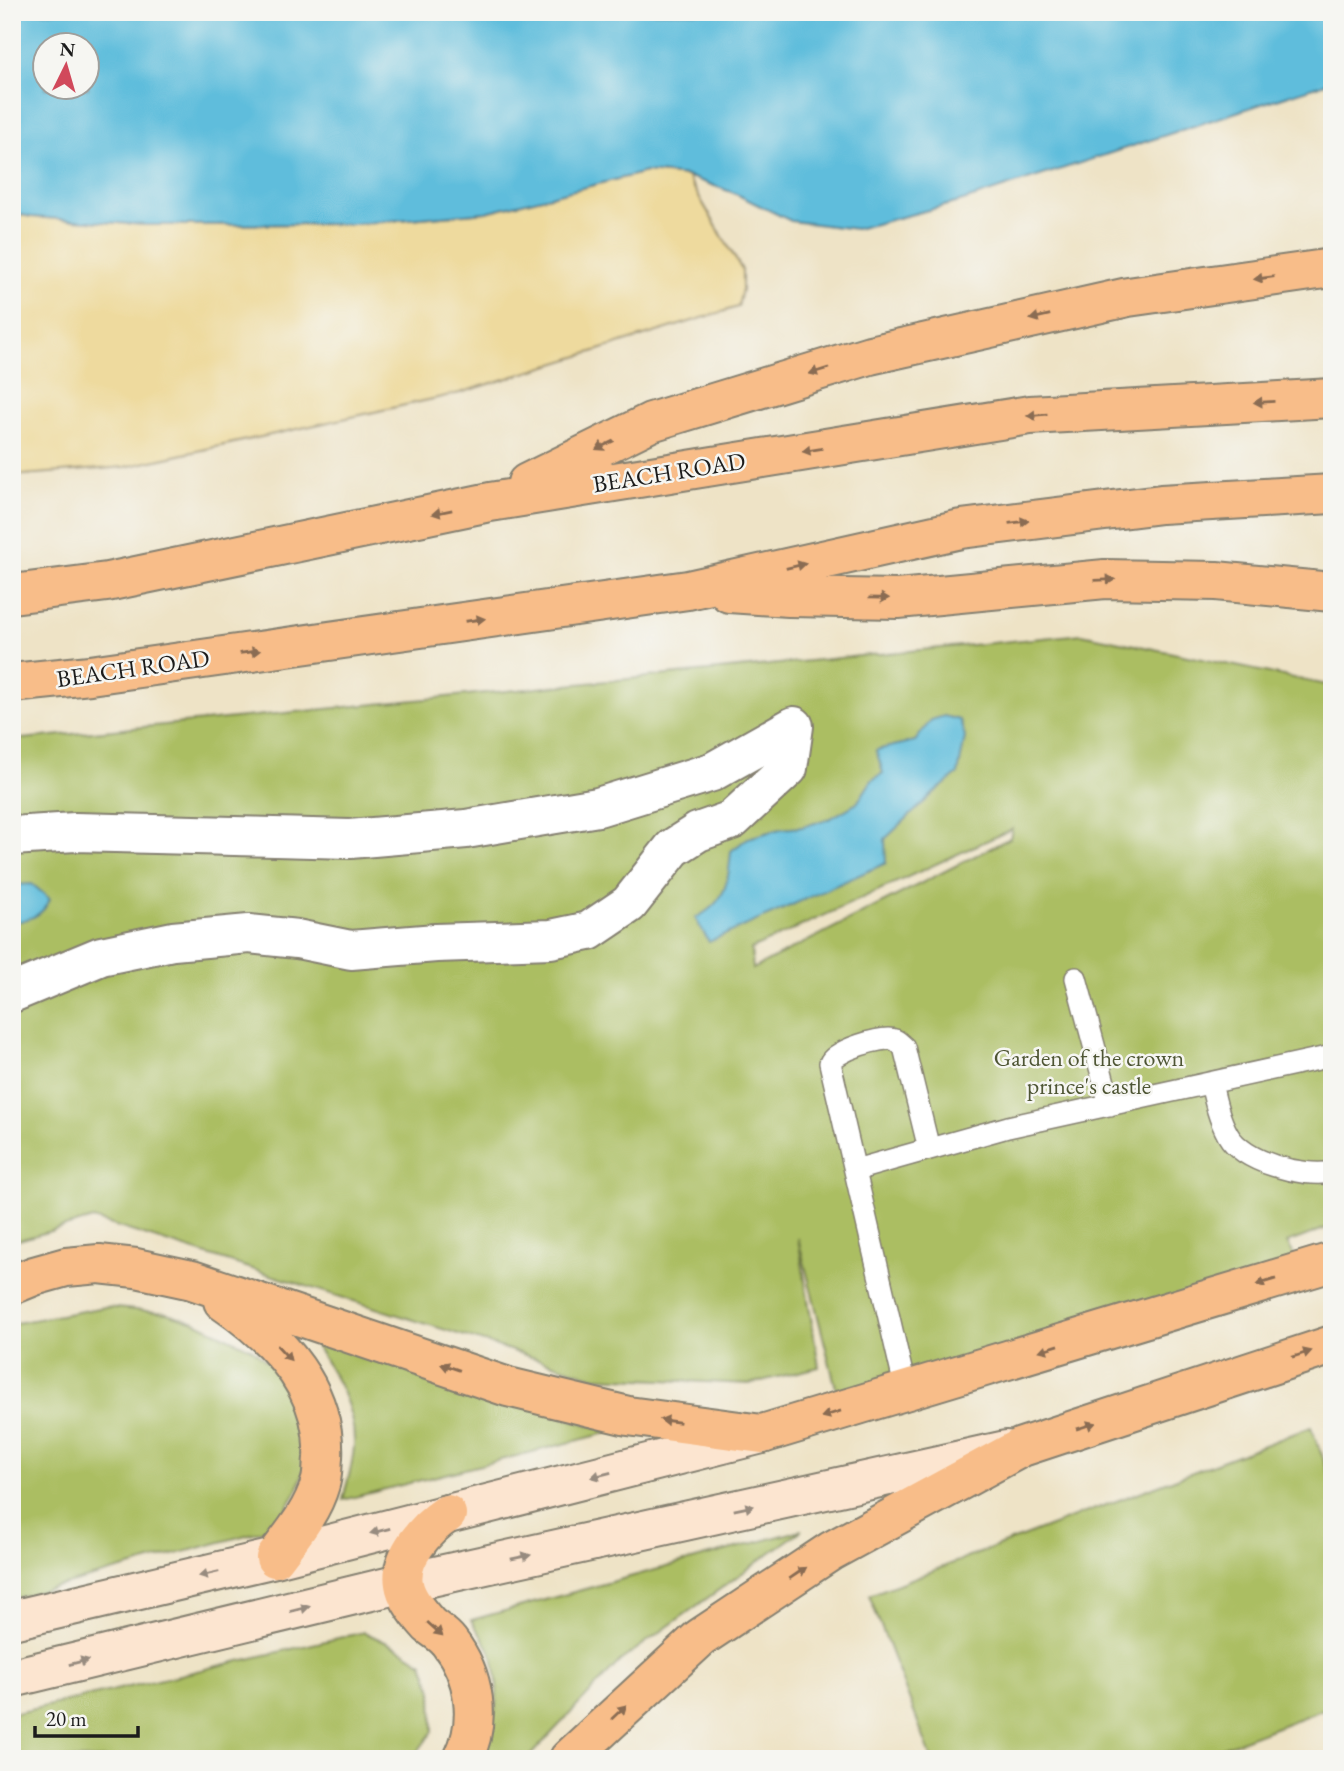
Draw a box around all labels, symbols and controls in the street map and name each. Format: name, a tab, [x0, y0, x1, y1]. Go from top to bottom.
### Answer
north arrow	[32, 32, 102, 102]
text: N	[59, 36, 77, 63]
one-way arrow	[1253, 272, 1275, 283]
one-way arrow	[1029, 312, 1051, 323]
one-way arrow	[809, 366, 830, 376]
one-way arrow	[1252, 396, 1274, 407]
one-way arrow	[1025, 410, 1047, 421]
one-way arrow	[595, 439, 615, 450]
one-way arrow	[801, 444, 823, 455]
street label: BEACH ROAD	[590, 445, 748, 499]
one-way arrow	[431, 506, 453, 517]
one-way arrow	[1008, 516, 1030, 527]
one-way arrow	[785, 560, 807, 571]
one-way arrow	[1095, 574, 1117, 585]
one-way arrow	[868, 593, 890, 604]
one-way arrow	[464, 614, 486, 625]
street label: BEACH ROAD	[54, 642, 212, 694]
one-way arrow	[239, 646, 261, 657]
park label: Garden of the crown prince's castle	[994, 1042, 1185, 1101]
one-way arrow	[1256, 1277, 1277, 1288]
one-way arrow	[275, 1344, 291, 1361]
one-way arrow	[1038, 1344, 1059, 1354]
one-way arrow	[1292, 1348, 1313, 1359]
one-way arrow	[439, 1361, 460, 1372]
one-way arrow	[820, 1410, 841, 1420]
one-way arrow	[659, 1416, 681, 1427]
one-way arrow	[1076, 1420, 1097, 1431]
one-way arrow	[590, 1470, 612, 1481]
one-way arrow	[733, 1503, 755, 1514]
one-way arrow	[369, 1526, 391, 1537]
one-way arrow	[511, 1552, 533, 1563]
one-way arrow	[789, 1566, 807, 1580]
one-way arrow	[198, 1568, 220, 1579]
one-way arrow	[289, 1603, 311, 1614]
one-way arrow	[427, 1621, 444, 1636]
one-way arrow	[68, 1656, 90, 1667]
scale bar	[35, 1694, 138, 1738]
one-way arrow	[610, 1704, 628, 1720]
text: 20 m	[46, 1705, 87, 1732]

